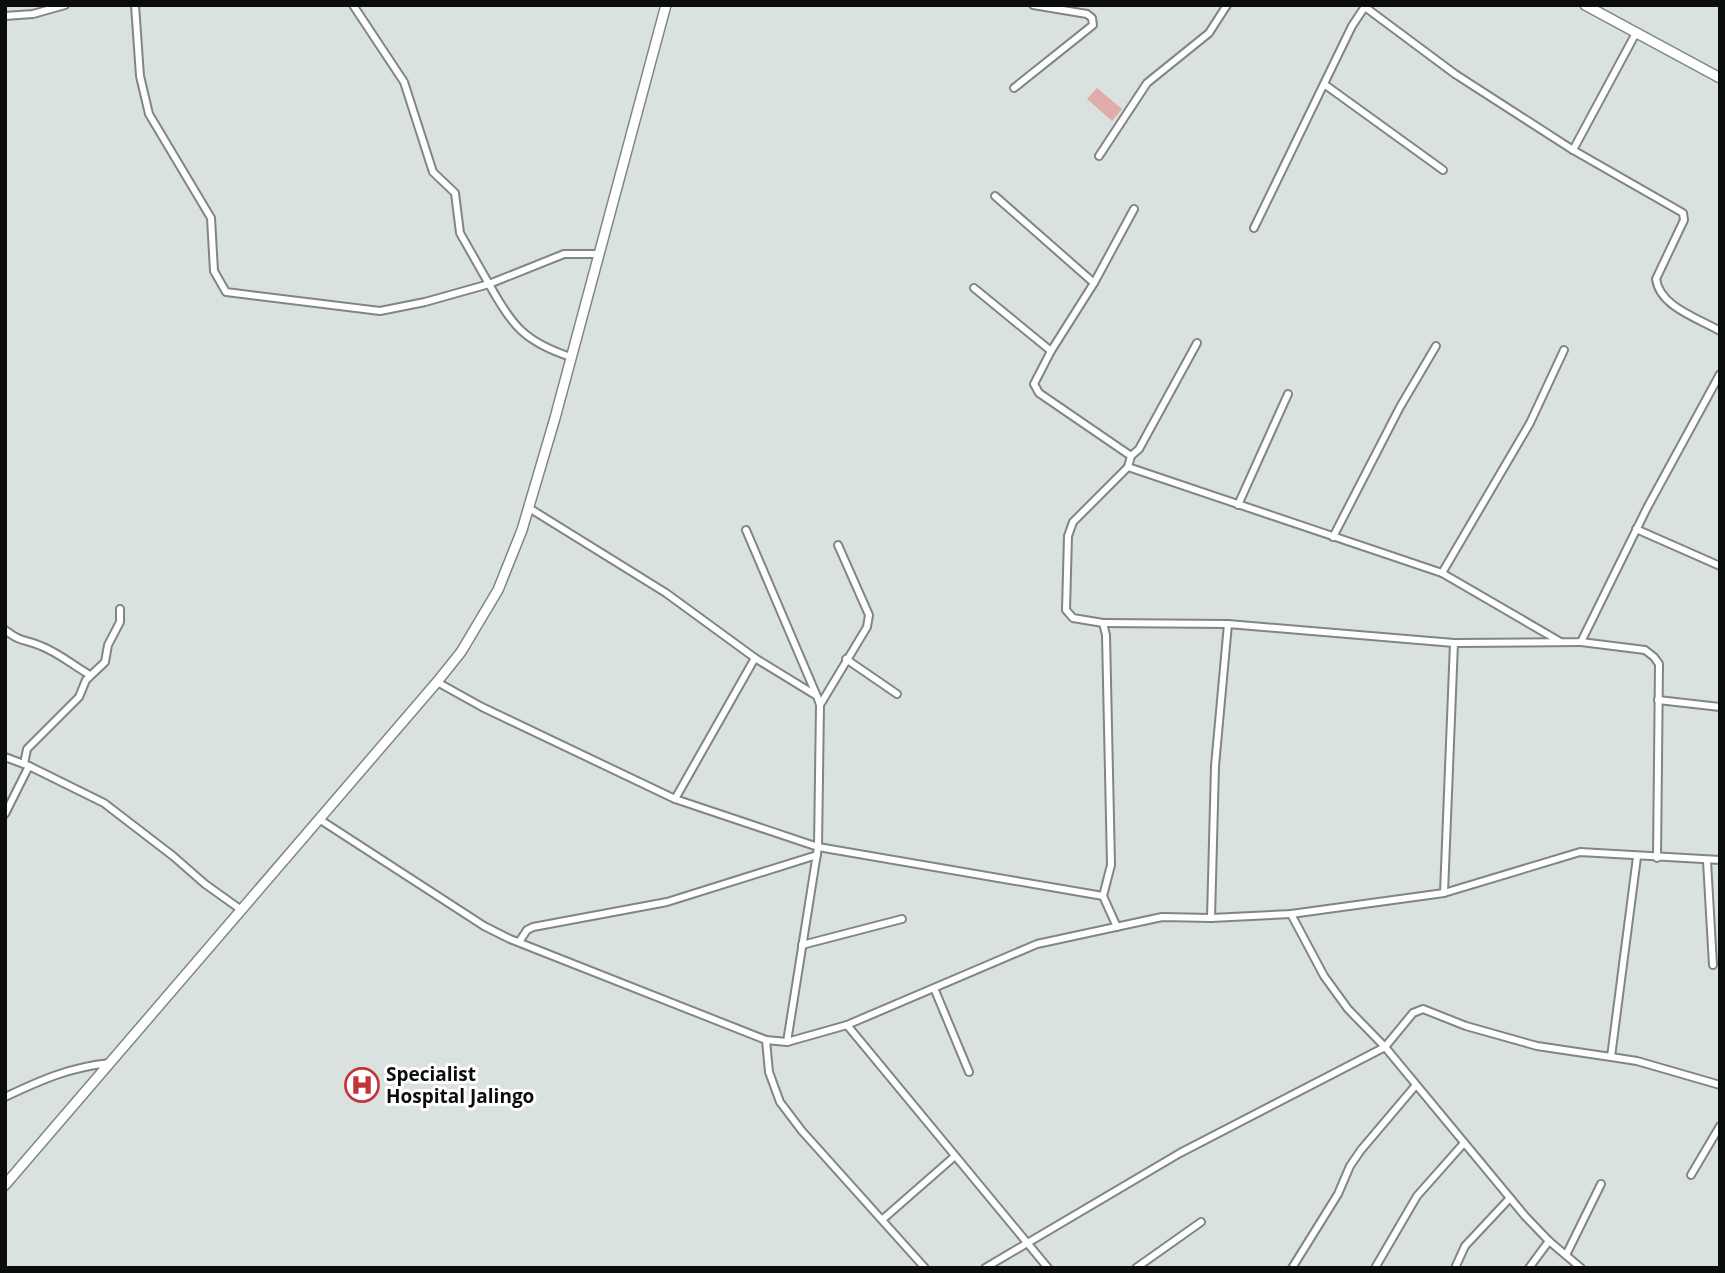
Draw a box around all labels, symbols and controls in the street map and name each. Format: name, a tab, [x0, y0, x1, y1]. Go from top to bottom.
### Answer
place label: Specialist Hospital Jalingo	[386, 1061, 534, 1109]
hospital icon: Specialist Hospital Jalingo	[343, 1066, 381, 1104]

